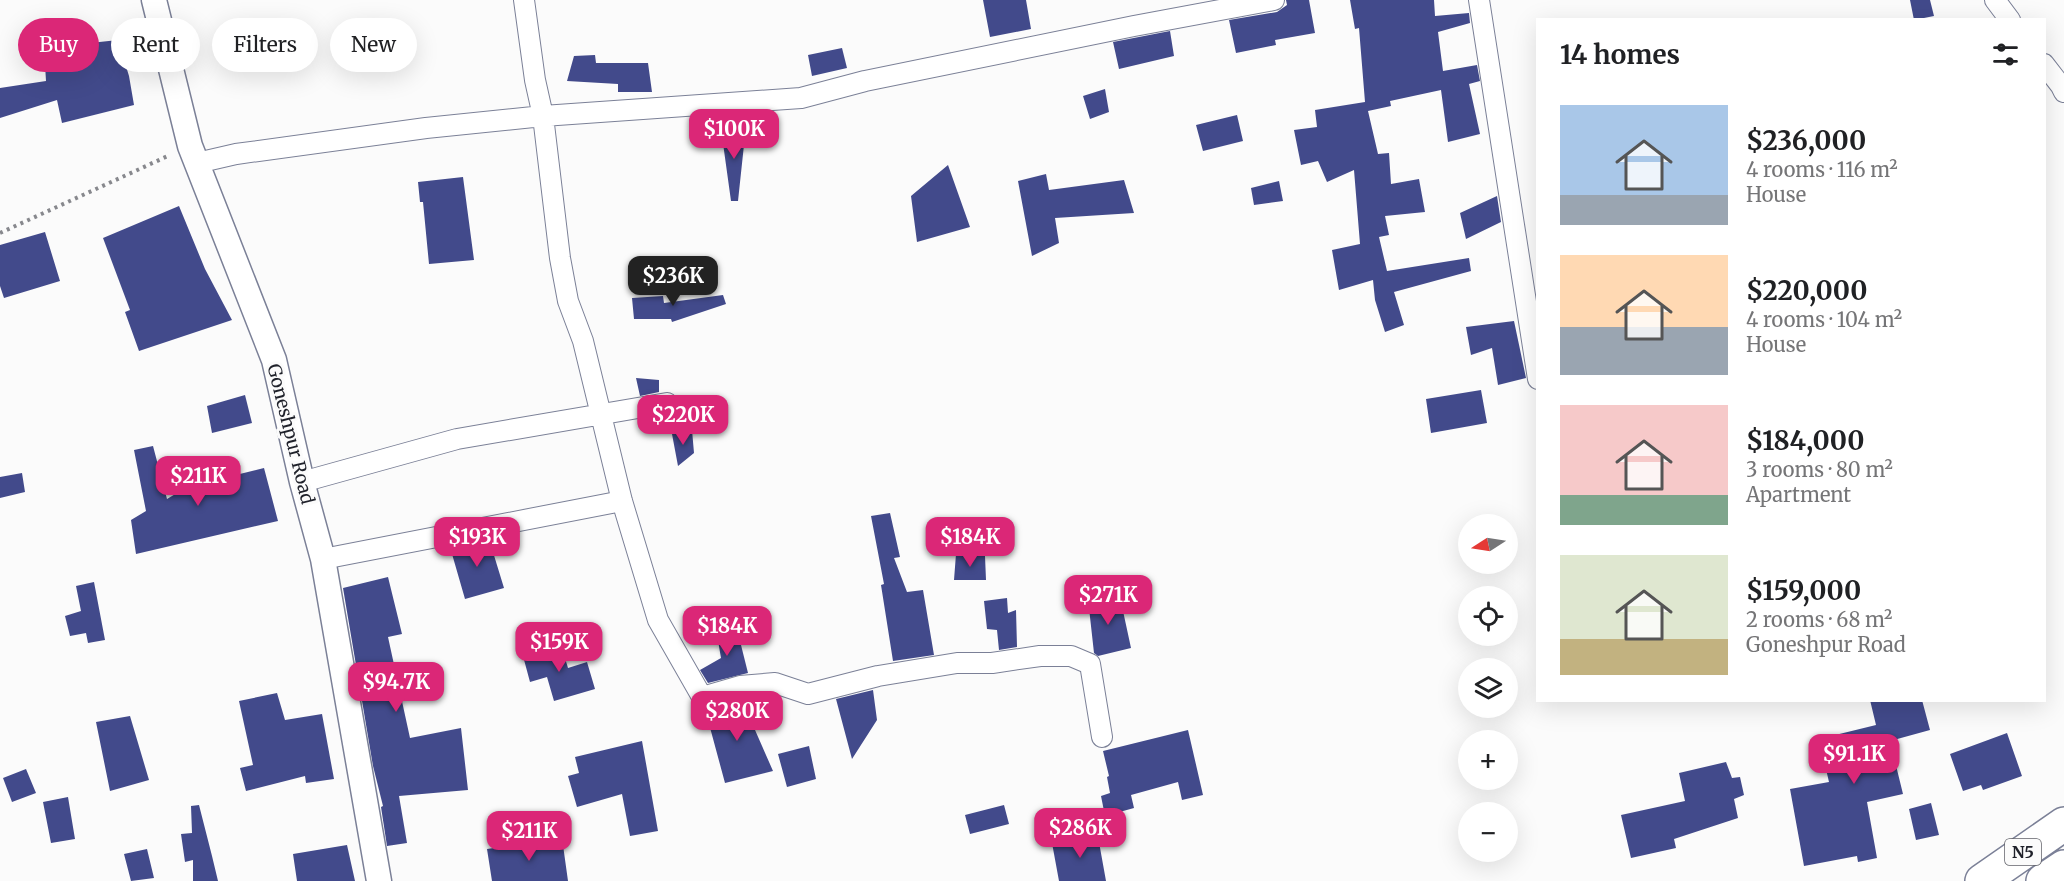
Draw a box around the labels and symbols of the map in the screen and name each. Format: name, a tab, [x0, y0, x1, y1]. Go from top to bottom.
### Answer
pin: $100K	[692, 109, 776, 160]
pin: $236K	[631, 256, 715, 307]
street label: Goneshpur Road	[262, 361, 320, 507]
pin: $220K	[641, 395, 725, 446]
pin: $211K	[156, 456, 240, 507]
north arrow	[1458, 514, 1518, 574]
pin: $193K	[435, 517, 519, 568]
pin: $184K	[928, 517, 1012, 568]
pin: $271K	[1066, 575, 1150, 626]
pin: $184K	[685, 606, 769, 657]
pin: $159K	[517, 622, 601, 673]
pin: $94.7K	[347, 662, 445, 713]
pin: $280K	[695, 691, 779, 742]
pin: $91.1K	[1805, 734, 1903, 785]
pin: $286K	[1038, 808, 1122, 859]
pin: $211K	[487, 811, 571, 862]
road number: N5	[2005, 839, 2041, 865]

